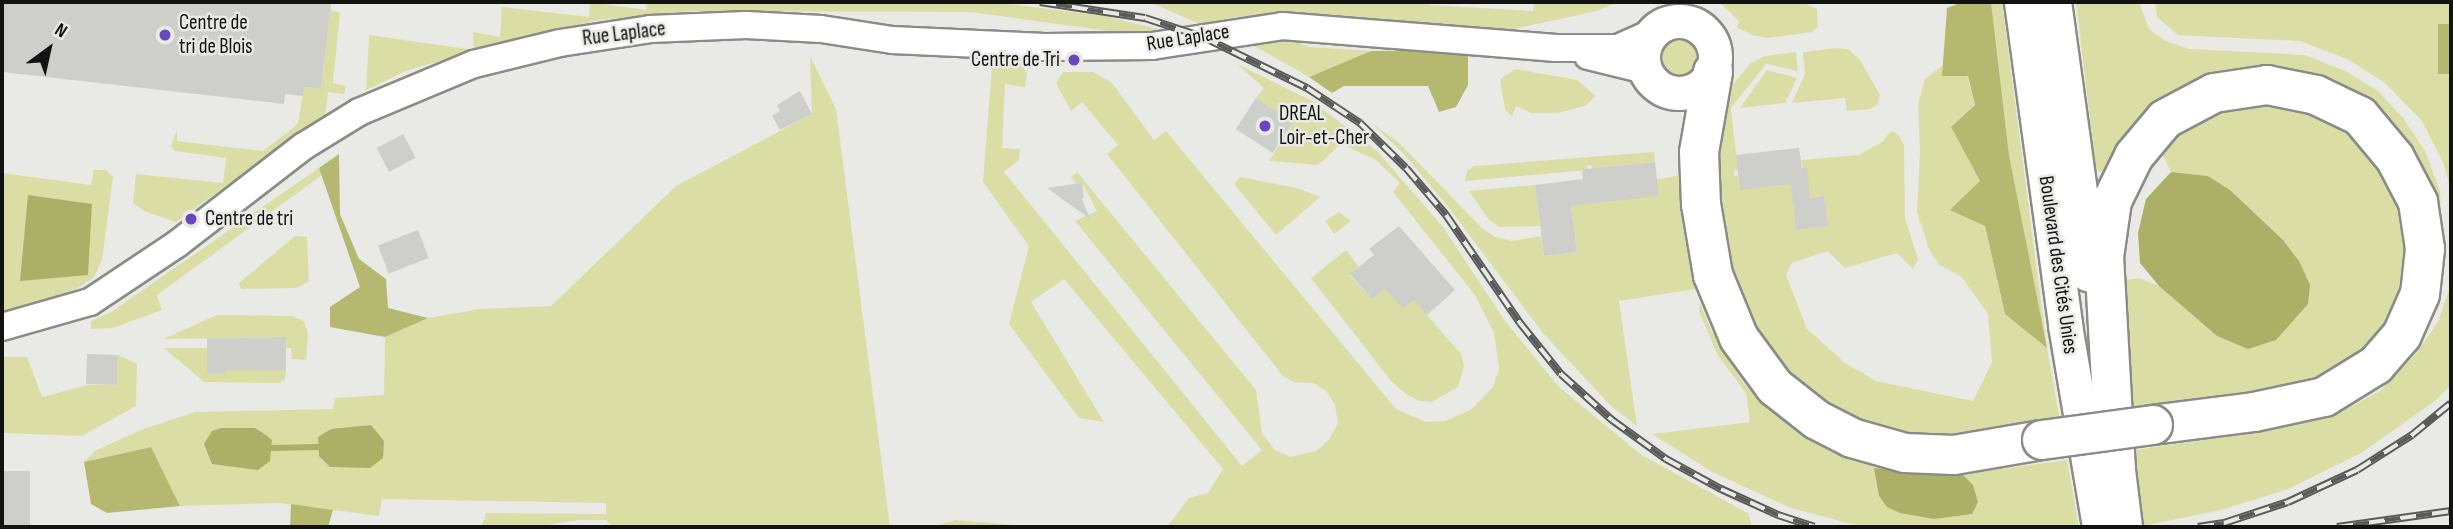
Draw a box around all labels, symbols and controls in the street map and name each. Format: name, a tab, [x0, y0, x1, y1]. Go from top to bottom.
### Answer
place label: Centre de tri de Blois	[179, 10, 253, 60]
north arrow	[14, 14, 84, 84]
street label: Rue Laplace	[581, 16, 667, 52]
text: N	[50, 19, 71, 43]
street label: Rue Laplace	[1145, 19, 1231, 57]
marker: Centre de tri de Blois	[157, 27, 173, 43]
place label: Centre de Tri	[971, 47, 1060, 73]
marker: Centre de Tri	[1066, 52, 1082, 68]
place label: DREAL Loir-et-Cher	[1279, 101, 1369, 151]
marker: DREAL Loir-et-Cher	[1257, 118, 1273, 134]
street label: Boulevard des Cités Unies	[2033, 174, 2083, 356]
place label: Centre de tri	[205, 206, 293, 232]
marker: Centre de tri	[183, 211, 199, 227]

